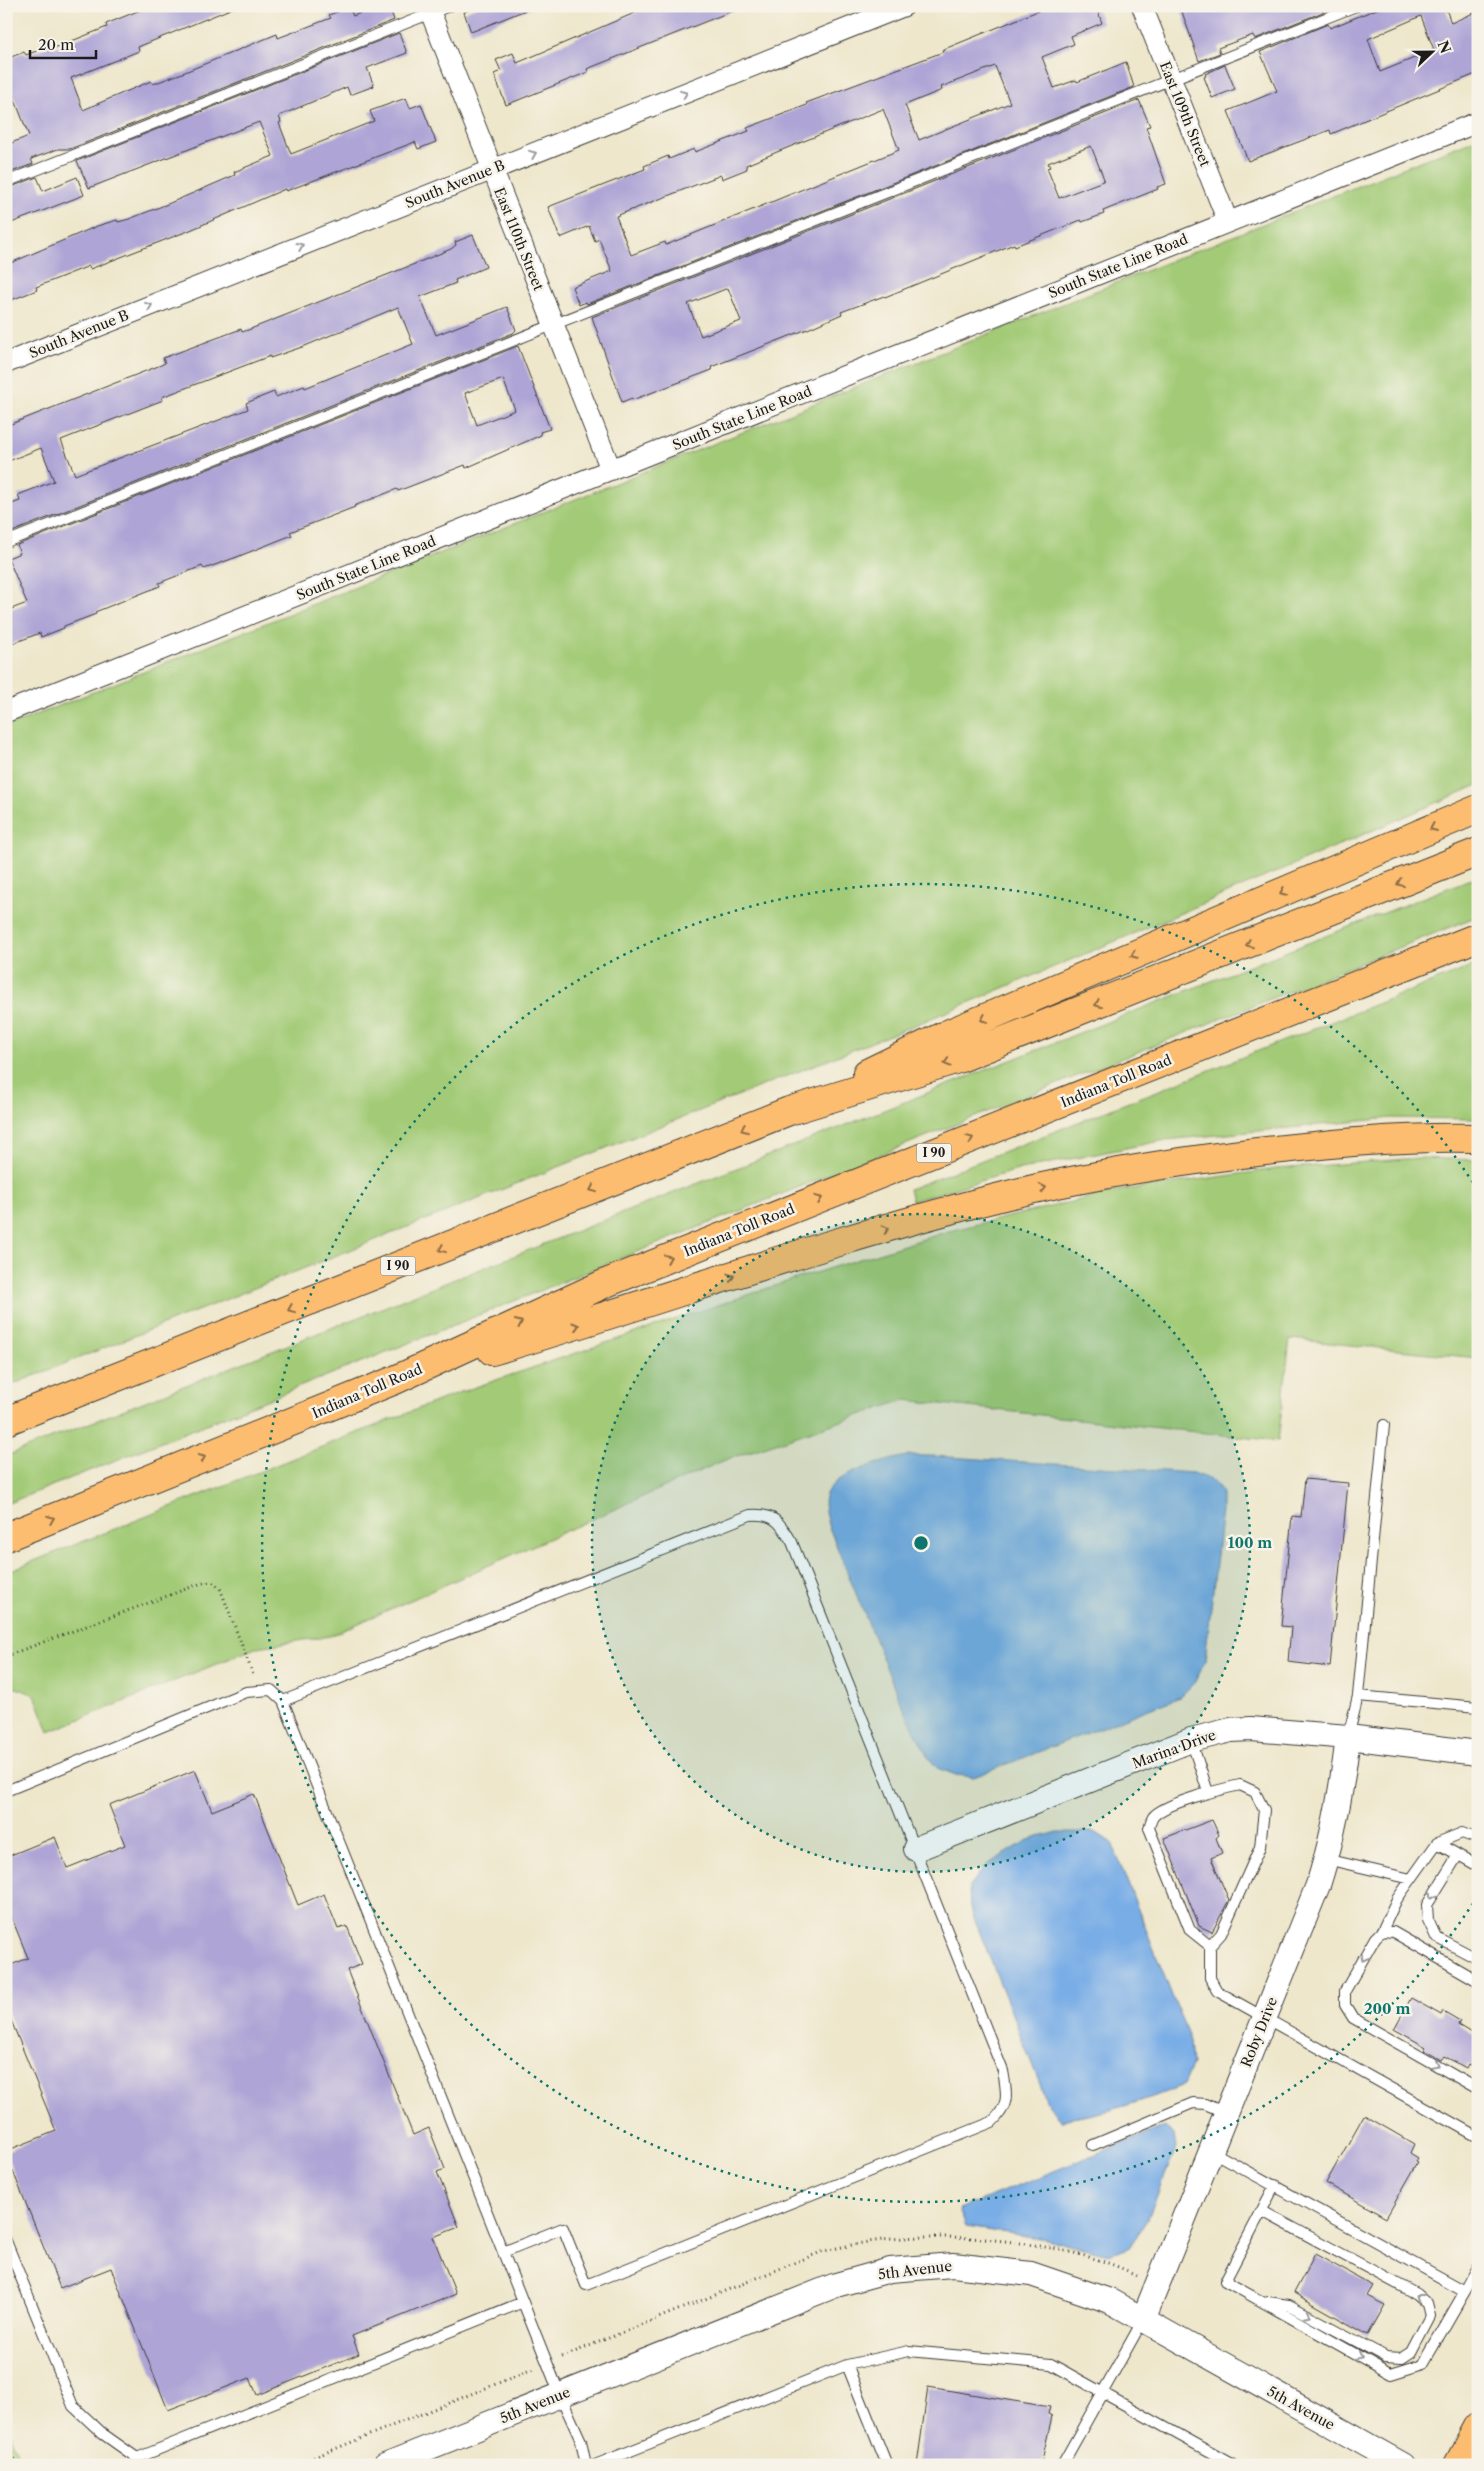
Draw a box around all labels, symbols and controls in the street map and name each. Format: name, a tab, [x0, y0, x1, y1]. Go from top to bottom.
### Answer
scale bar	[30, 28, 96, 60]
north arrow	[1406, 28, 1456, 78]
text: 20 m	[38, 35, 74, 54]
text: N	[1433, 38, 1455, 56]
street label: East 109th Street	[1156, 59, 1214, 169]
one-way arrow	[679, 90, 687, 100]
one-way arrow	[528, 150, 536, 160]
street label: South Avenue B	[403, 156, 508, 212]
street label: East 110th Street	[490, 185, 548, 293]
street label: South State Line Road	[1046, 230, 1191, 302]
one-way arrow	[295, 242, 304, 252]
one-way arrow	[144, 302, 153, 312]
street label: South Avenue B	[27, 306, 132, 362]
street label: South State Line Road	[670, 382, 815, 454]
street label: South State Line Road	[294, 532, 439, 604]
one-way arrow	[1429, 821, 1438, 832]
one-way arrow	[1396, 877, 1405, 888]
one-way arrow	[1279, 885, 1288, 896]
one-way arrow	[1245, 937, 1254, 948]
one-way arrow	[1130, 949, 1139, 960]
one-way arrow	[1094, 997, 1103, 1008]
one-way arrow	[980, 1012, 989, 1023]
street label: Indiana Toll Road	[1058, 1050, 1174, 1111]
one-way arrow	[943, 1057, 951, 1067]
one-way arrow	[740, 1122, 749, 1133]
one-way arrow	[965, 1134, 974, 1145]
road number: I 90	[916, 1144, 952, 1162]
one-way arrow	[589, 1182, 598, 1193]
one-way arrow	[1039, 1183, 1048, 1193]
one-way arrow	[814, 1194, 823, 1205]
street label: Indiana Toll Road	[681, 1199, 797, 1260]
one-way arrow	[882, 1224, 890, 1234]
one-way arrow	[438, 1243, 447, 1253]
one-way arrow	[663, 1254, 672, 1265]
road number: I 90	[380, 1256, 416, 1276]
one-way arrow	[726, 1273, 735, 1283]
one-way arrow	[287, 1303, 296, 1313]
one-way arrow	[514, 1319, 523, 1330]
one-way arrow	[571, 1321, 580, 1331]
street label: Indiana Toll Road	[309, 1359, 425, 1422]
one-way arrow	[197, 1454, 206, 1464]
one-way arrow	[47, 1514, 55, 1524]
text: 100 m	[1228, 1533, 1272, 1552]
centre of rings	[912, 1534, 930, 1552]
street label: Marina Drive	[1130, 1725, 1218, 1772]
one-way arrow	[1429, 1891, 1439, 1900]
one-way arrow	[1360, 1953, 1370, 1962]
street label: Roby Drive	[1237, 1994, 1281, 2070]
text: 200 m	[1364, 1999, 1410, 2018]
one-way arrow	[1431, 2059, 1440, 2069]
street label: 5th Avenue	[877, 2257, 953, 2283]
one-way arrow	[1414, 2294, 1424, 2303]
one-way arrow	[1303, 2309, 1312, 2319]
one-way arrow	[1354, 2350, 1363, 2360]
street label: 5th Avenue	[1264, 2382, 1338, 2434]
street label: 5th Avenue	[497, 2383, 573, 2427]

